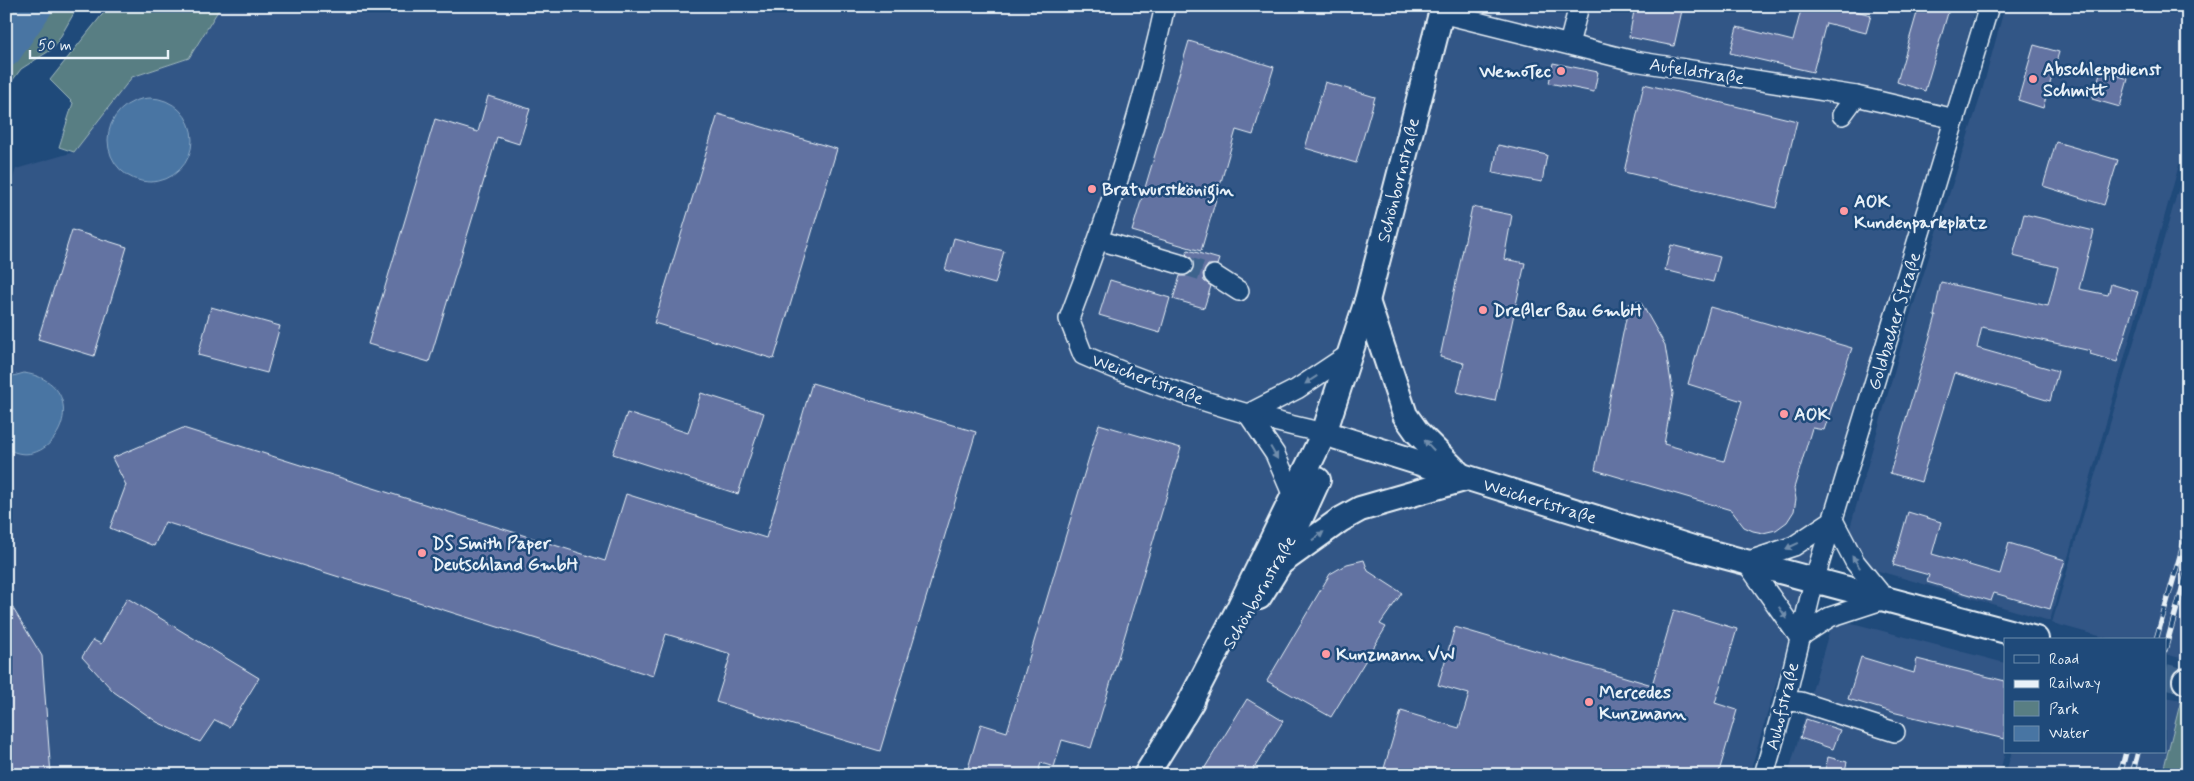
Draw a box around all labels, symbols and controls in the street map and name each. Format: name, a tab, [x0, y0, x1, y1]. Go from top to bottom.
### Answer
scale bar	[30, 28, 168, 60]
text: 50 m	[38, 36, 72, 56]
street label: Aufeldstraße	[1648, 53, 1746, 91]
place label: Abschleppdienst Schmitt	[2043, 58, 2162, 103]
place label: WemoTec	[1478, 60, 1552, 84]
marker: WemoTec	[1555, 65, 1567, 77]
marker: Abschleppdienst Schmitt	[2027, 73, 2039, 85]
street label: Schönbornstraße	[1372, 115, 1426, 245]
place label: Bratwurstkönigin	[1102, 178, 1235, 204]
marker: Bratwurstkönigin	[1086, 183, 1098, 195]
place label: AOK Kundenparkplatz	[1854, 190, 1988, 235]
marker: AOK Kundenparkplatz	[1838, 205, 1850, 217]
street label: Goldbacher Straße	[1863, 249, 1927, 393]
place label: Dreßler Bau GmbH	[1493, 299, 1642, 323]
marker: Dreßler Bau GmbH	[1477, 304, 1489, 316]
street label: Weichertstraße	[1088, 349, 1207, 411]
one-way arrow	[1305, 376, 1318, 385]
place label: AOK	[1794, 403, 1831, 427]
marker: AOK	[1778, 408, 1790, 420]
one-way arrow	[1423, 439, 1435, 451]
one-way arrow	[1269, 446, 1278, 460]
street label: Weichertstraße	[1480, 473, 1600, 531]
one-way arrow	[1311, 530, 1324, 541]
street label: Schönbornstraße	[1218, 531, 1302, 654]
place label: DS Smith Paper Deutschland GmbH	[432, 532, 578, 577]
one-way arrow	[1785, 542, 1799, 550]
marker: DS Smith Paper Deutschland GmbH	[416, 547, 428, 559]
one-way arrow	[1851, 555, 1861, 568]
one-way arrow	[1779, 607, 1788, 620]
legend	[2004, 638, 2166, 754]
place label: Kunzmann VW	[1336, 643, 1455, 667]
marker: Kunzmann VW	[1320, 648, 1332, 660]
text: Road	[2049, 650, 2079, 670]
street label: Auhofstraße	[1760, 660, 1805, 753]
text: Railway	[2049, 674, 2101, 694]
place label: Mercedes Kunzmann	[1599, 681, 1687, 726]
marker: Mercedes Kunzmann	[1583, 696, 1595, 708]
text: Park	[2049, 700, 2079, 720]
text: Water	[2049, 724, 2089, 744]

